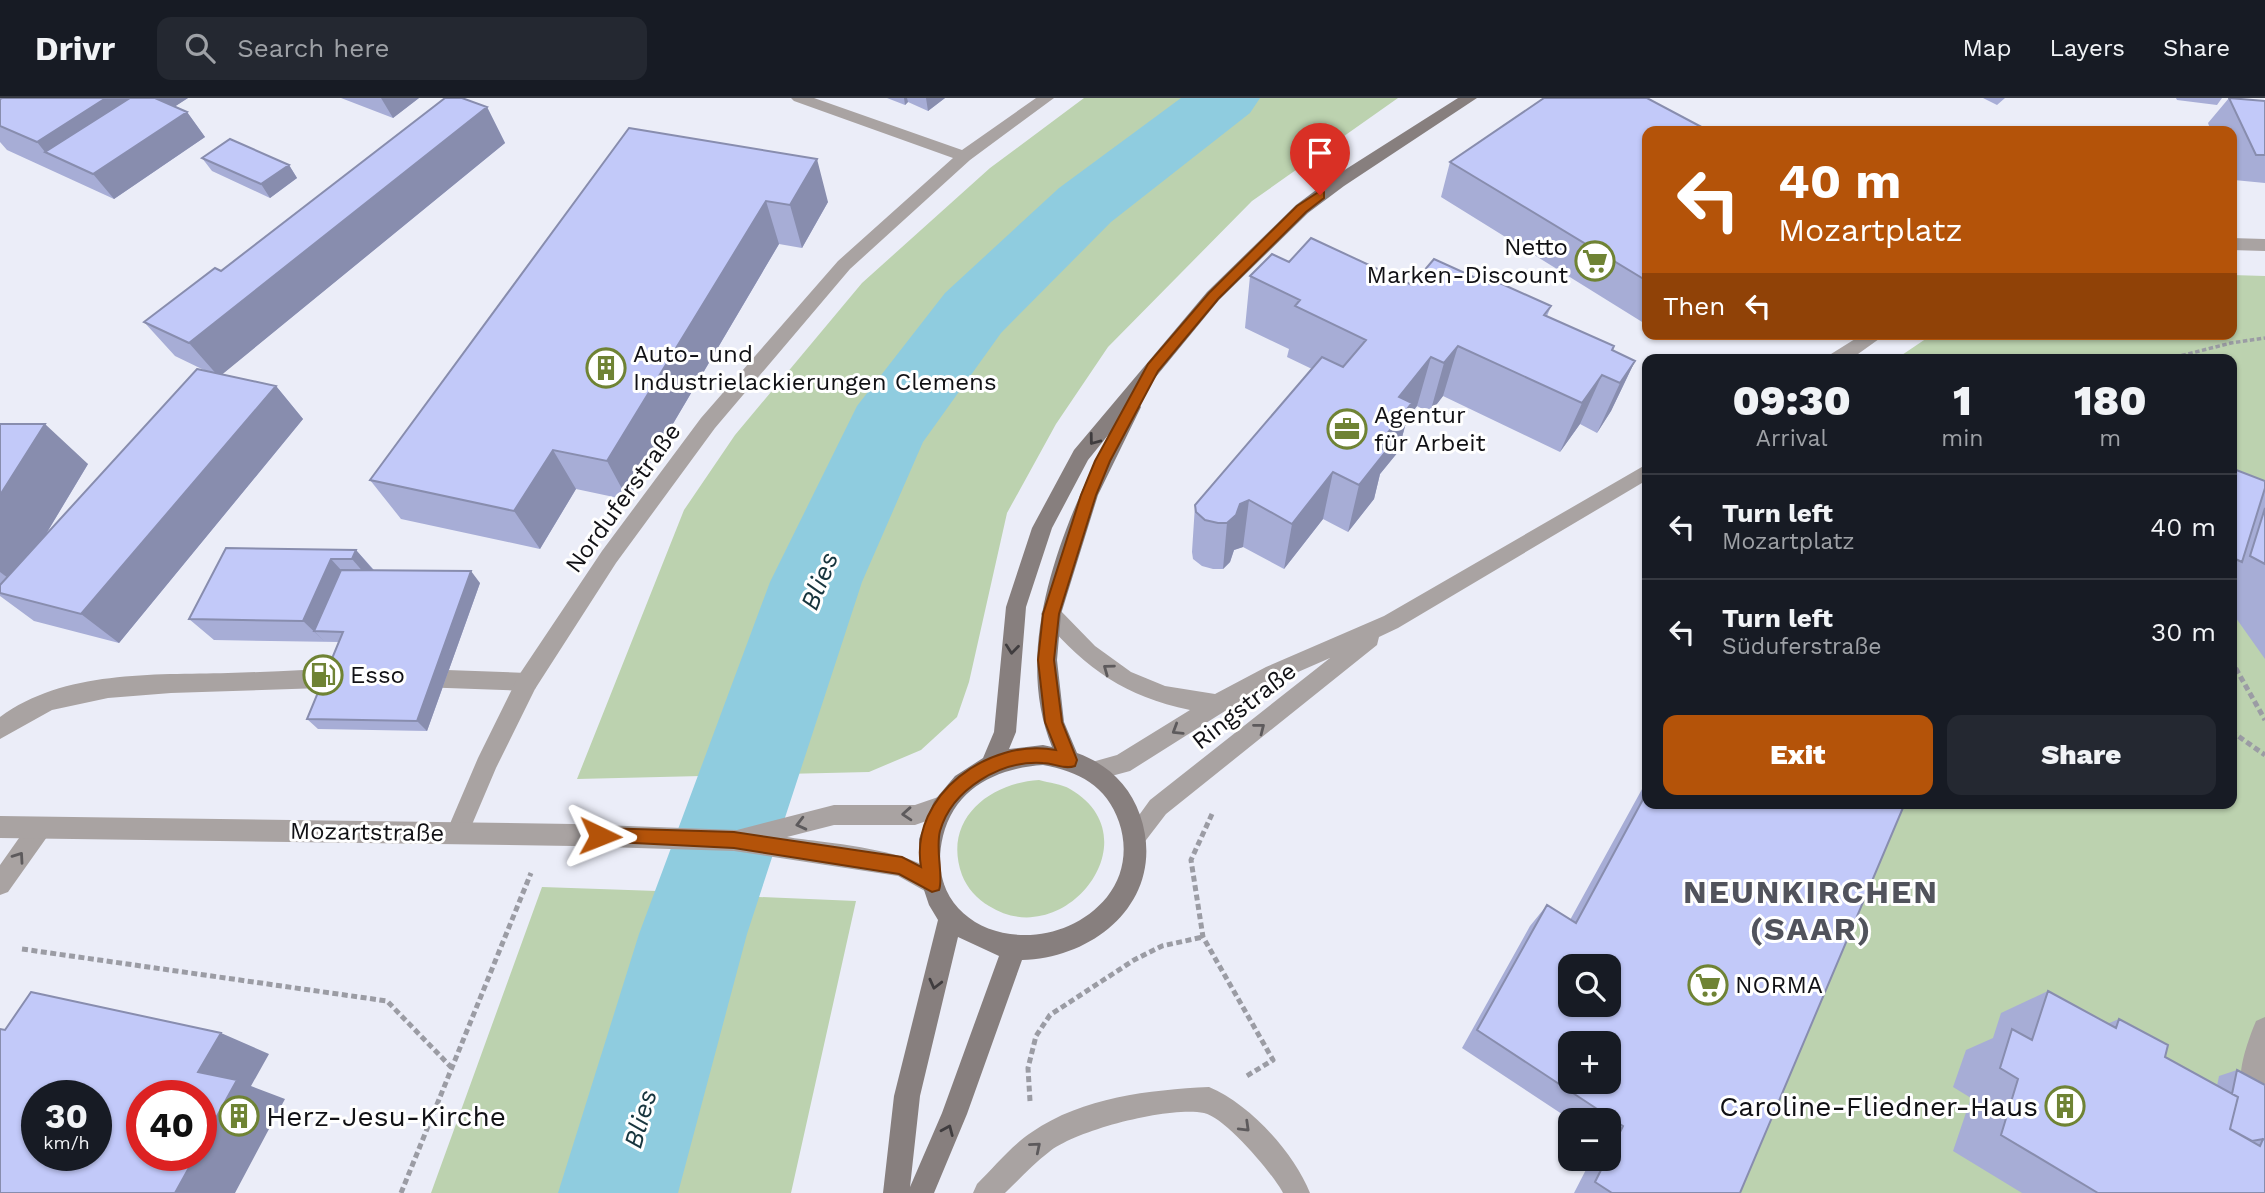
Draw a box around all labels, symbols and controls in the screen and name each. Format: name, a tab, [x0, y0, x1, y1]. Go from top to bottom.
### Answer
search box	[157, 17, 647, 80]
text: Drivr	[35, 29, 115, 68]
icon: search	[181, 29, 219, 67]
text: Search here	[237, 33, 390, 63]
text: Map	[1963, 34, 2011, 62]
text: Layers	[2049, 34, 2125, 62]
text: Share	[2163, 34, 2230, 62]
pin	[1290, 123, 1350, 195]
icon: arrive	[1301, 134, 1339, 172]
text: 40 m	[1778, 152, 1901, 210]
icon: left	[1663, 154, 1754, 245]
text: Mozartplatz	[1778, 211, 1963, 249]
place label: Netto Marken-Discount	[1367, 233, 1568, 289]
supermarket icon: Netto Marken-Discount	[1574, 240, 1616, 282]
icon: left	[1739, 287, 1777, 325]
text: Then	[1663, 291, 1725, 321]
place label: Auto- und Industrielackierungen Clemens	[633, 340, 997, 396]
building icon: Auto- und Industrielackierungen Clemens	[585, 347, 627, 389]
text: 09:30	[1732, 376, 1851, 425]
text: 1	[1953, 376, 1972, 425]
text: 180	[2074, 376, 2147, 425]
place label: Agentur für Arbeit	[1374, 401, 1486, 457]
office icon: Agentur für Arbeit	[1326, 408, 1368, 450]
street label: Norduferstraße	[559, 418, 687, 578]
text: Arrival	[1756, 425, 1828, 452]
text: min	[1941, 425, 1984, 452]
text: m	[2099, 425, 2121, 452]
one-way arrow	[1089, 432, 1102, 444]
text: Turn left	[1722, 498, 1833, 528]
icon: left	[1663, 508, 1701, 546]
text: 40 m	[2150, 512, 2216, 542]
text: Mozartplatz	[1722, 528, 1855, 555]
water label: Blies	[794, 548, 844, 614]
text: Turn left	[1722, 603, 1833, 633]
icon: left	[1663, 613, 1701, 651]
text: 30 m	[2151, 617, 2216, 647]
text: Süduferstraße	[1722, 633, 1882, 660]
one-way arrow	[1004, 643, 1019, 655]
fuel station icon: Esso	[302, 654, 344, 696]
street label: Ringstraße	[1186, 657, 1302, 755]
place label: Esso	[350, 661, 405, 689]
one-way arrow	[1103, 664, 1115, 677]
button: Exit	[1663, 715, 1933, 795]
button: Share	[1947, 715, 2216, 795]
one-way arrow	[1171, 721, 1184, 734]
one-way arrow	[1253, 723, 1265, 736]
position arrow	[563, 799, 637, 873]
one-way arrow	[901, 806, 912, 821]
one-way arrow	[796, 816, 808, 830]
street label: Mozartstraße	[290, 817, 444, 847]
one-way arrow	[11, 852, 23, 865]
district label: NEUNKIRCHEN (SAAR)	[1683, 873, 1939, 948]
map controls	[1558, 954, 1621, 1171]
button: search	[1558, 954, 1621, 1017]
supermarket icon: NORMA	[1687, 964, 1729, 1006]
place label: NORMA	[1735, 971, 1823, 999]
one-way arrow	[929, 978, 943, 990]
button: +	[1558, 1031, 1621, 1094]
speed limit sign: 40	[126, 1080, 217, 1171]
building icon: Caroline-Fliedner-Haus	[2044, 1085, 2086, 1127]
water label: Blies	[617, 1086, 663, 1152]
place label: Caroline-Fliedner-Haus	[1719, 1090, 2038, 1123]
text: 30	[45, 1095, 88, 1137]
building icon: Herz-Jesu-Kirche	[218, 1095, 260, 1137]
place label: Herz-Jesu-Kirche	[266, 1100, 506, 1133]
button: −	[1558, 1108, 1621, 1171]
one-way arrow	[1237, 1119, 1250, 1132]
one-way arrow	[939, 1125, 953, 1137]
text: km/h	[43, 1132, 90, 1153]
one-way arrow	[1029, 1142, 1041, 1155]

